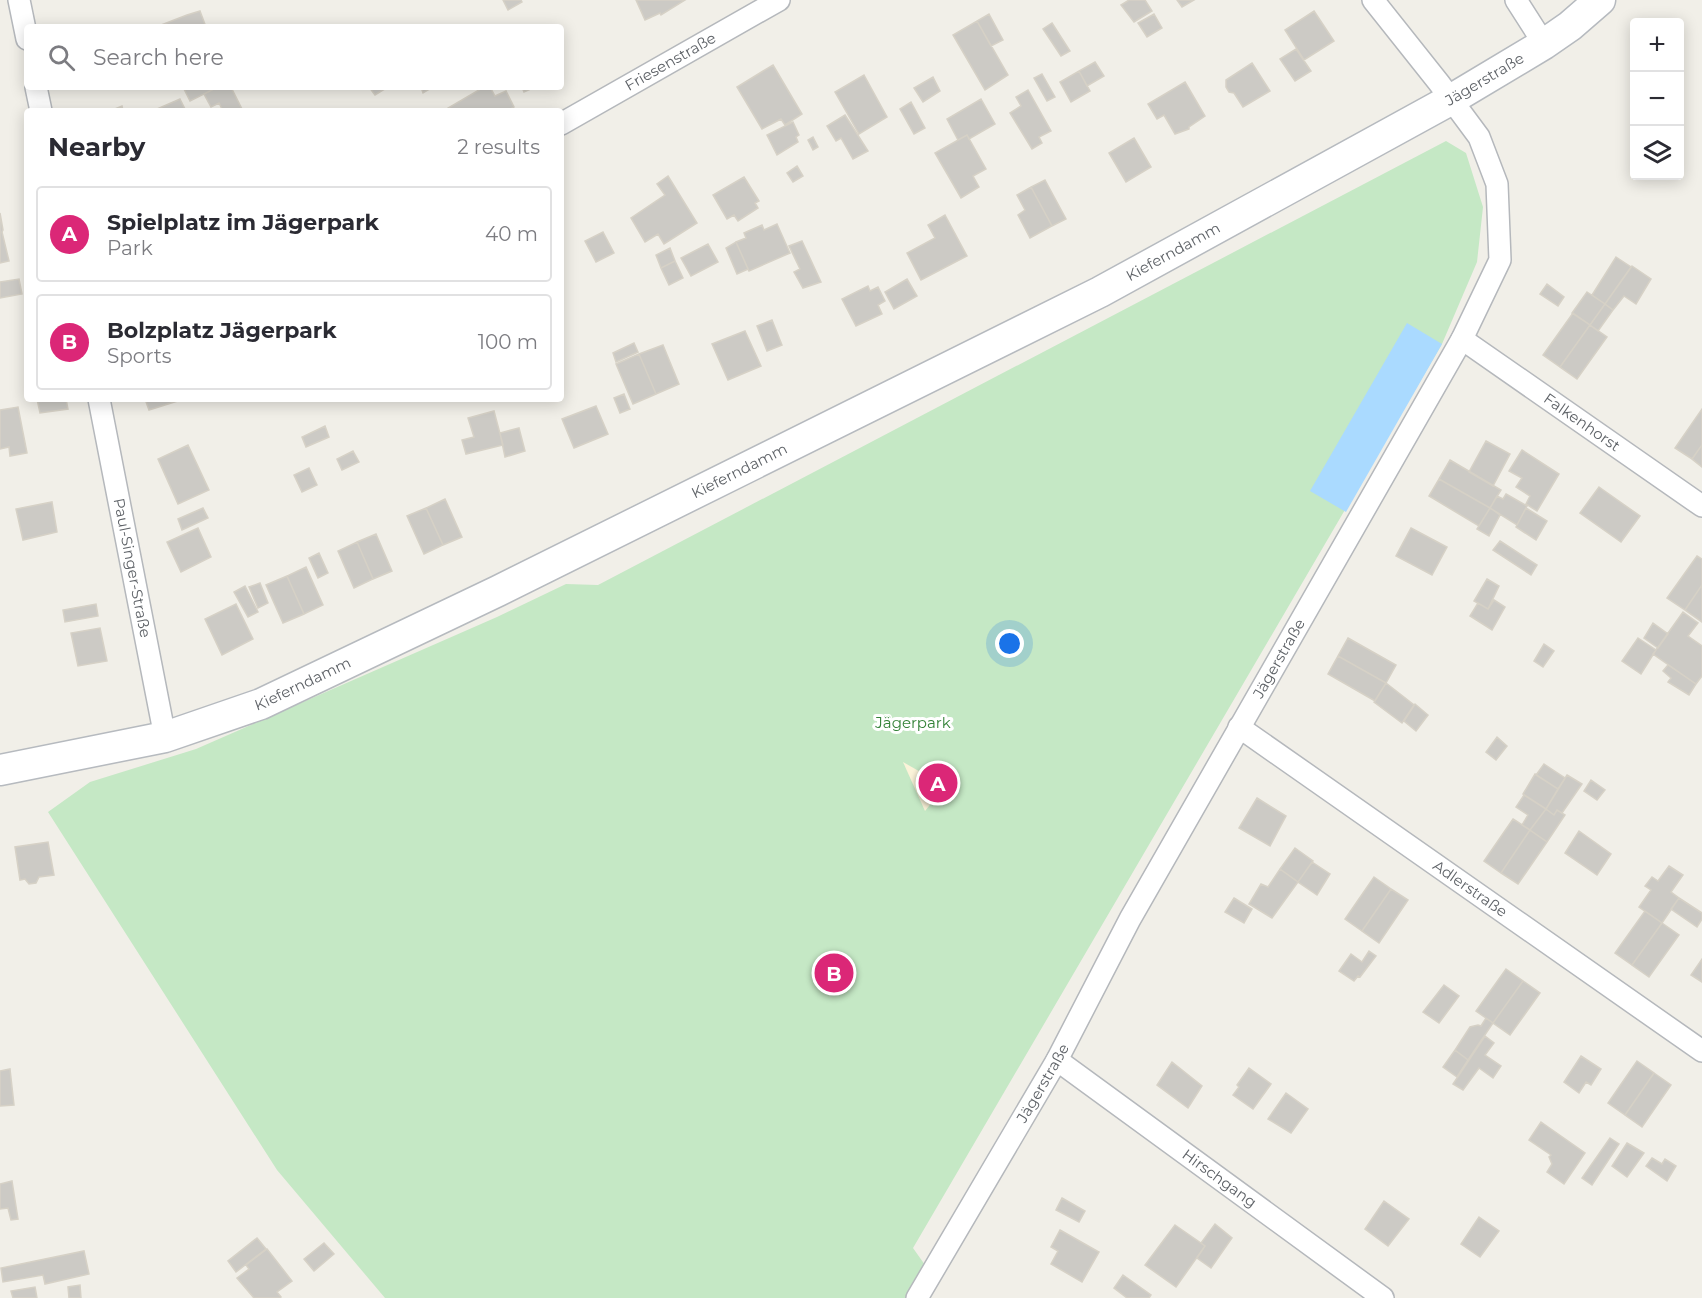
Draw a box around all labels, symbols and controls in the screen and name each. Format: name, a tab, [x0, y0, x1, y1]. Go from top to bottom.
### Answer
map controls	[1630, 18, 1684, 180]
button: +	[1630, 18, 1684, 72]
search box	[24, 24, 564, 90]
street label: Friesenstraße	[621, 28, 719, 95]
icon: search	[45, 41, 78, 74]
text: Search here	[93, 44, 224, 71]
street label: Jägerstraße	[1441, 48, 1527, 110]
button: −	[1630, 72, 1684, 126]
button: layers	[1630, 126, 1684, 180]
text: Nearby	[48, 131, 145, 163]
text: 2 results	[457, 135, 540, 159]
text: Spielplatz im Jägerpark	[107, 209, 379, 236]
street label: Kieferndamm	[1122, 218, 1223, 285]
text: A	[62, 222, 77, 246]
text: 40 m	[485, 222, 538, 246]
text: Park	[107, 236, 153, 260]
text: Bolzplatz Jägerpark	[107, 317, 337, 344]
text: B	[62, 330, 77, 354]
text: 100 m	[478, 330, 538, 354]
text: Sports	[107, 344, 172, 368]
street label: Falkenhorst	[1540, 389, 1624, 455]
street label: Kieferndamm	[688, 439, 790, 502]
street label: Paul-Singer-Straße	[110, 496, 155, 639]
street label: Jägerstraße	[1248, 615, 1309, 702]
your location	[995, 629, 1024, 658]
street label: Kieferndamm	[252, 653, 354, 715]
park label: Jägerpark	[874, 713, 951, 732]
pin: A	[918, 760, 958, 806]
street label: Adlerstraße	[1429, 856, 1511, 921]
pin: B	[814, 950, 854, 996]
street label: Jägerstraße	[1012, 1040, 1073, 1127]
street label: Hirschgang	[1179, 1145, 1261, 1212]

